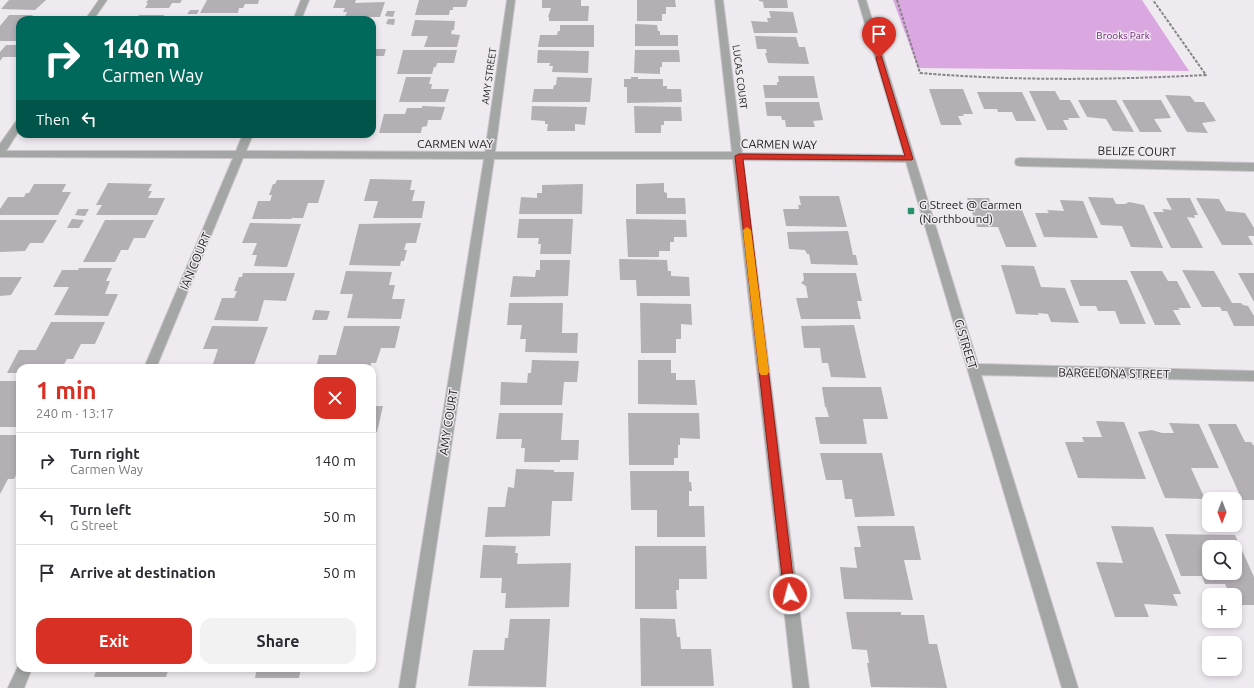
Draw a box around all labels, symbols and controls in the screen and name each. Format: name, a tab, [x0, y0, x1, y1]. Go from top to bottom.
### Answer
pin	[862, 17, 896, 58]
icon: arrive	[868, 23, 890, 45]
park label: Brooks Park	[1096, 30, 1150, 41]
icon: right	[36, 32, 88, 84]
text: 140 m	[102, 32, 180, 63]
street label: LUCAS COURT	[731, 44, 749, 110]
street label: AMY STREET	[480, 47, 498, 105]
text: Carmen Way	[102, 65, 203, 85]
icon: left	[78, 108, 100, 130]
text: Then	[36, 111, 70, 128]
street label: CARMEN WAY	[417, 137, 493, 150]
street label: CARMEN WAY	[741, 137, 817, 151]
street label: BELIZE COURT	[1098, 144, 1177, 158]
place label: G Street @ Carmen (Northbound)	[919, 198, 1022, 226]
marker: G Street @ Carmen (Northbound)	[906, 206, 916, 216]
street label: IAN COURT	[177, 230, 213, 292]
street label: G STREET	[952, 318, 980, 371]
street label: BARCELONA STREET	[1058, 366, 1170, 380]
text: 1 min	[36, 377, 97, 404]
button: close	[314, 377, 356, 419]
street label: AMY COURT	[436, 388, 460, 456]
text: 240 m · 13:17	[36, 406, 114, 420]
text: Turn right	[70, 445, 140, 462]
icon: right	[36, 450, 58, 472]
text: 140 m	[314, 452, 356, 469]
text: Carmen Way	[70, 462, 143, 476]
north arrow	[1202, 492, 1242, 532]
map controls	[1202, 492, 1242, 676]
text: Turn left	[70, 501, 131, 518]
icon: left	[36, 506, 58, 528]
text: 50 m	[323, 508, 356, 525]
text: G Street	[70, 518, 118, 532]
button: search	[1202, 540, 1242, 580]
icon: arrive	[36, 562, 58, 584]
text: Arrive at destination	[70, 564, 216, 581]
text: 50 m	[323, 564, 356, 581]
position arrow	[769, 573, 811, 615]
button: +	[1202, 588, 1242, 628]
button: Exit	[36, 618, 192, 664]
button: Share	[200, 618, 356, 664]
button: −	[1202, 636, 1242, 676]

